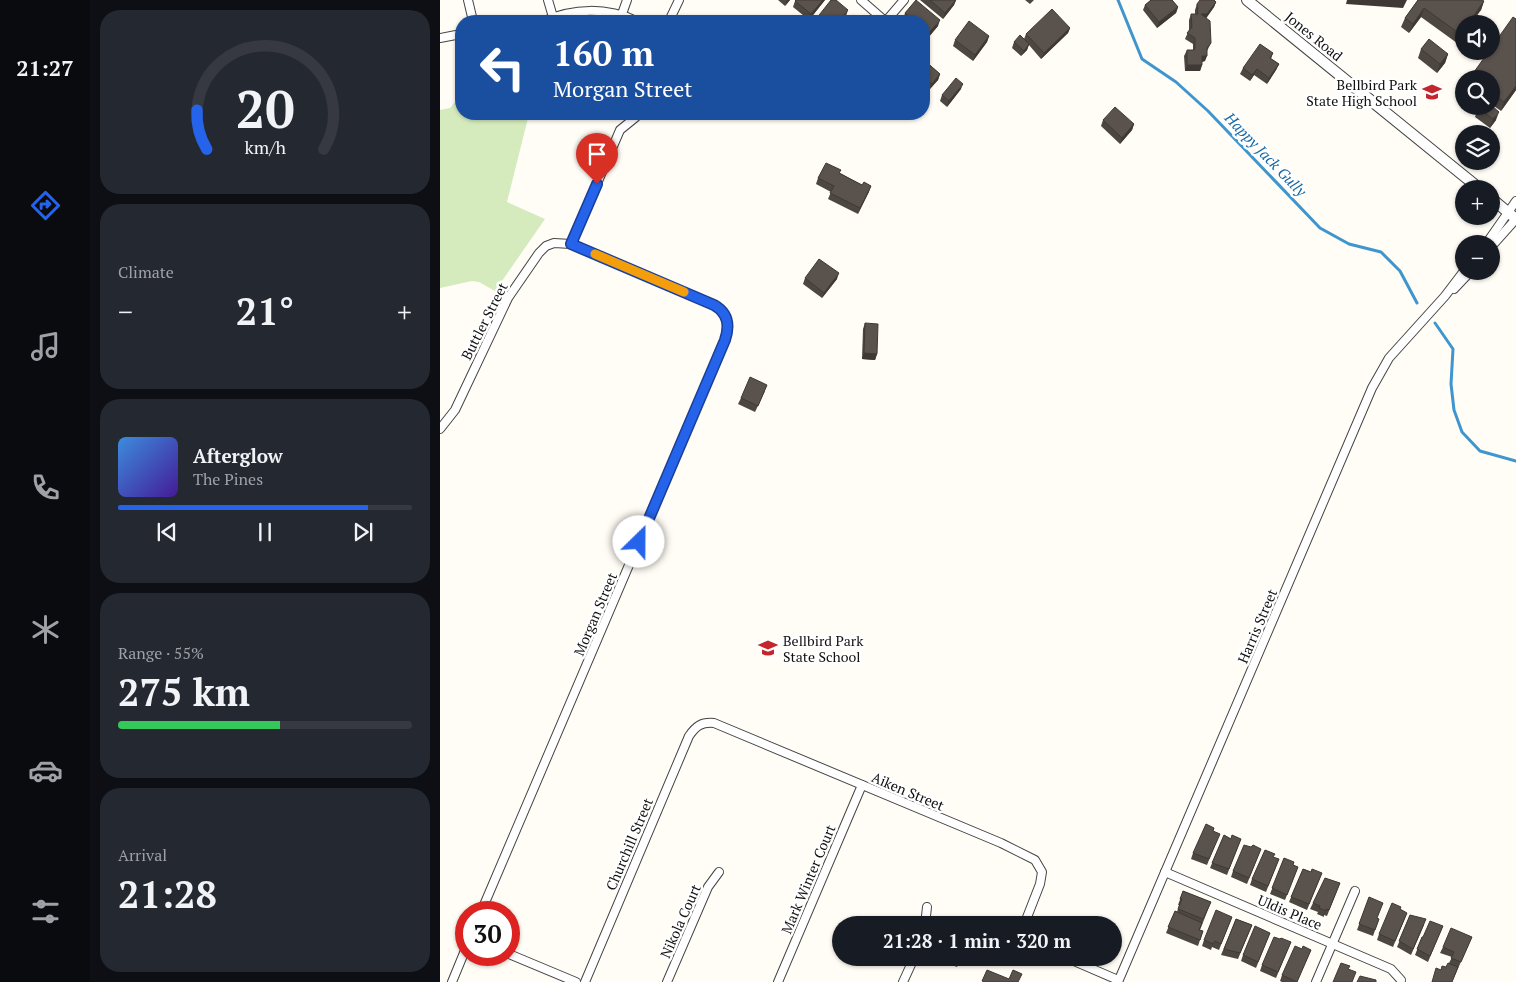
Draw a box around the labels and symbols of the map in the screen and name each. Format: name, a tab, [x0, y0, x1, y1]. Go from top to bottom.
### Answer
street label: Jones Road	[1281, 7, 1347, 65]
place label: Bellbird Park State High School	[1306, 75, 1418, 110]
school or university icon: Bellbird Park State High School	[1421, 81, 1443, 103]
water label: Happy Jack Gully	[1220, 107, 1312, 201]
pin	[576, 133, 618, 184]
street label: Buttler Street	[456, 278, 512, 363]
position arrow	[612, 515, 664, 567]
street label: Morgan Street	[569, 569, 621, 659]
street label: Harris Street	[1233, 585, 1282, 666]
place label: Bellbird Park State School	[783, 631, 864, 666]
school or university icon: Bellbird Park State School	[757, 637, 779, 659]
street label: Aiken Street	[869, 767, 948, 815]
street label: Churchill Street	[601, 794, 657, 893]
street label: Mark Winter Court	[776, 821, 840, 936]
street label: Nikola Court	[655, 880, 705, 961]
street label: Uldis Place	[1255, 890, 1325, 934]
speed limit sign: 30	[455, 901, 520, 966]

